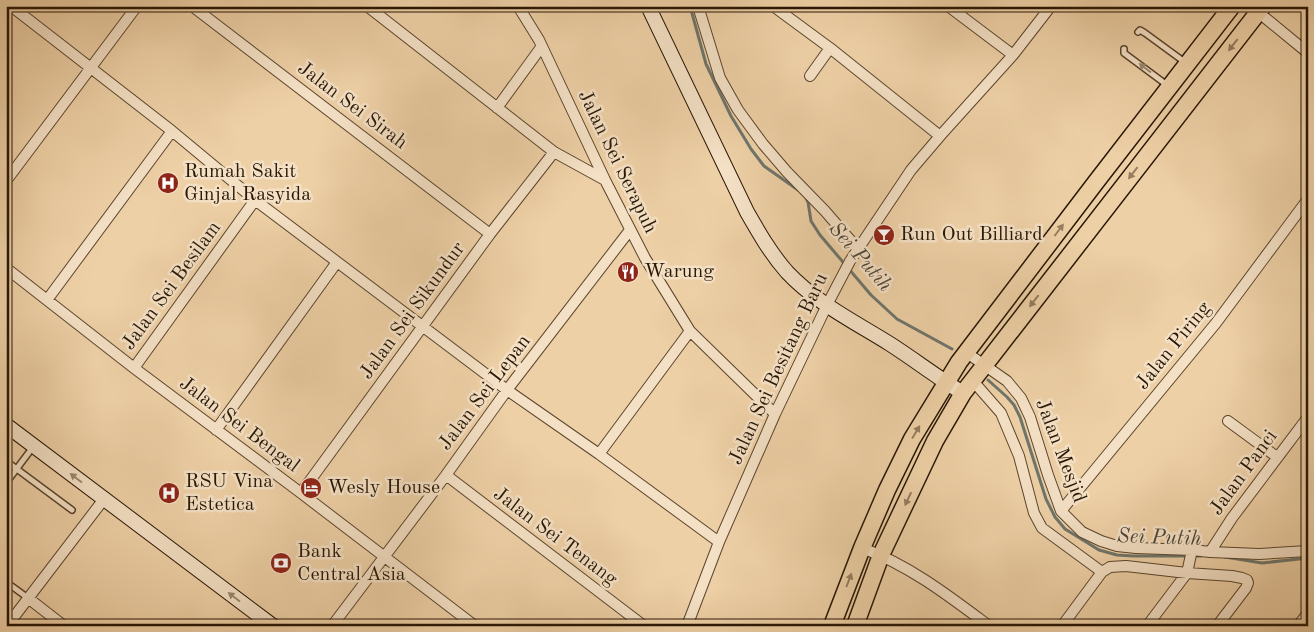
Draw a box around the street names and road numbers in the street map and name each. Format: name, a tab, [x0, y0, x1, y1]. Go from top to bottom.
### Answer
street label: Jalan Sei Sirah	[293, 58, 411, 154]
street label: Jalan Sei Serapuh	[574, 87, 660, 237]
street label: Jalan Sei Besilam	[119, 218, 225, 354]
street label: Jalan Sei Sikundur	[357, 239, 469, 383]
street label: Jalan Sei Besitang Baru	[726, 270, 832, 468]
street label: Jalan Piring	[1133, 298, 1215, 394]
street label: Jalan Sei Lepan	[435, 331, 535, 454]
street label: Jalan Sei Bengal	[175, 373, 303, 477]
street label: Jalan Mesjid	[1031, 396, 1089, 506]
street label: Jalan Panci	[1207, 427, 1281, 519]
street label: Jalan Sei Tenang	[489, 484, 621, 590]

